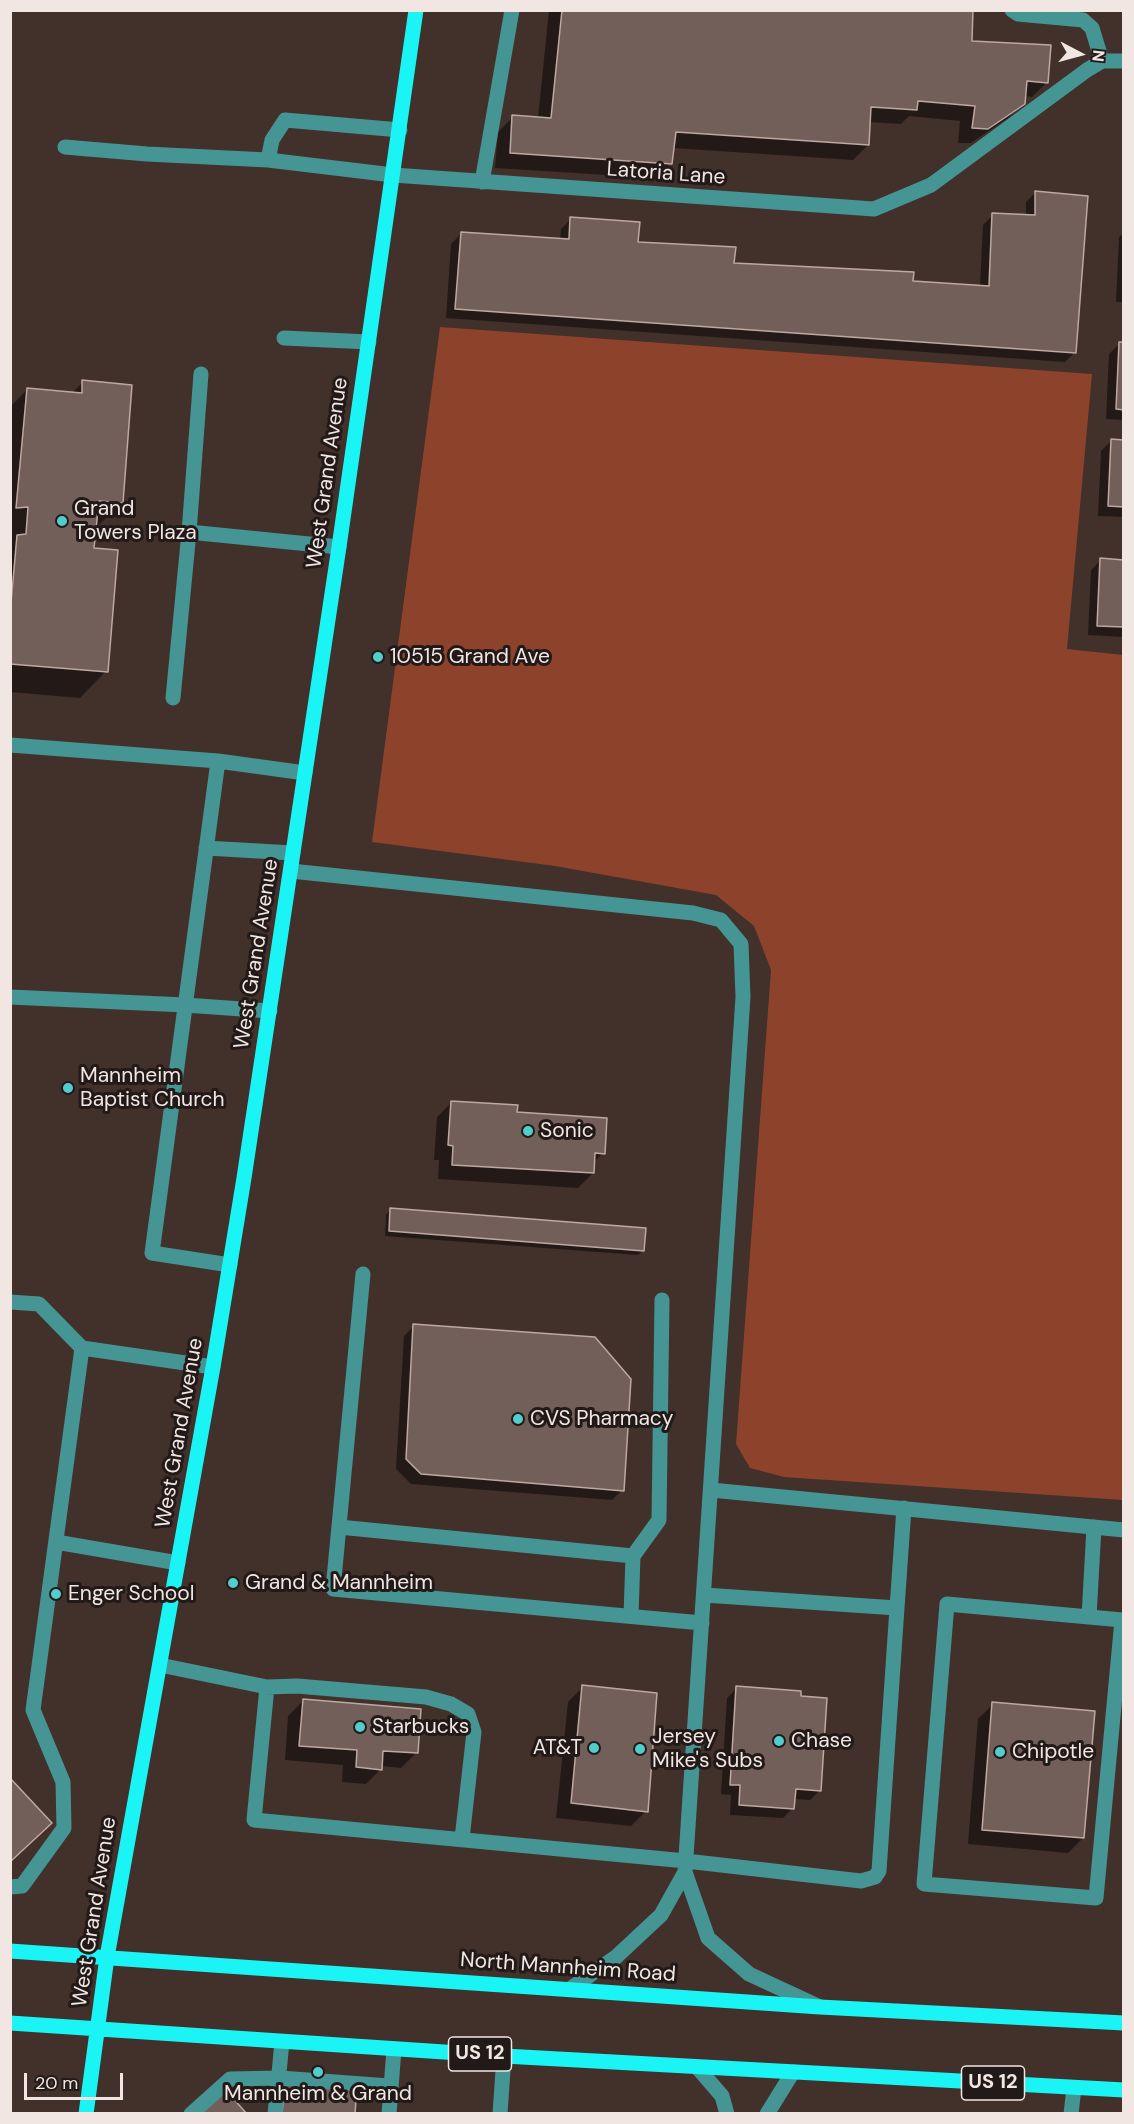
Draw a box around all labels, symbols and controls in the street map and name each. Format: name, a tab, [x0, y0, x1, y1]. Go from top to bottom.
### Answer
north arrow	[1050, 24, 1110, 84]
text: N	[1087, 49, 1109, 63]
street label: Latoria Lane	[606, 157, 726, 191]
street label: West Grand Avenue	[302, 376, 354, 570]
place label: Grand Towers Plaza	[74, 496, 197, 546]
marker: Grand Towers Plaza	[55, 514, 69, 528]
place label: 10515 Grand Ave	[390, 644, 550, 670]
marker: 10515 Grand Ave	[371, 650, 385, 664]
street label: West Grand Avenue	[230, 857, 284, 1051]
place label: Mannheim Baptist Church	[80, 1063, 225, 1113]
marker: Mannheim Baptist Church	[61, 1081, 75, 1095]
place label: Sonic	[540, 1118, 594, 1144]
marker: Sonic	[521, 1124, 535, 1138]
street label: West Grand Avenue	[151, 1336, 209, 1530]
place label: CVS Pharmacy	[530, 1406, 674, 1432]
marker: CVS Pharmacy	[511, 1412, 525, 1426]
place label: Grand & Mannheim	[245, 1570, 433, 1596]
marker: Grand & Mannheim	[226, 1576, 240, 1590]
place label: Enger School	[68, 1581, 194, 1607]
marker: Enger School	[49, 1587, 63, 1601]
place label: Starbucks	[372, 1714, 469, 1740]
marker: Starbucks	[353, 1720, 367, 1734]
place label: Jersey Mike's Subs	[652, 1724, 763, 1774]
place label: Chase	[791, 1728, 852, 1754]
marker: Chase	[772, 1734, 786, 1748]
place label: AT&T	[533, 1735, 582, 1761]
place label: Chipotle	[1012, 1739, 1094, 1765]
marker: AT&T	[587, 1741, 601, 1755]
marker: Jersey Mike's Subs	[633, 1742, 647, 1756]
marker: Chipotle	[993, 1745, 1007, 1759]
street label: West Grand Avenue	[68, 1815, 122, 2009]
street label: North Mannheim Road	[459, 1948, 677, 1988]
road number: US 12	[448, 2037, 512, 2071]
scale bar	[27, 2061, 126, 2099]
marker: Mannheim & Grand	[311, 2065, 325, 2079]
road number: US 12	[962, 2066, 1024, 2100]
text: 20 m	[35, 2071, 78, 2095]
place label: Mannheim & Grand	[224, 2081, 412, 2107]

